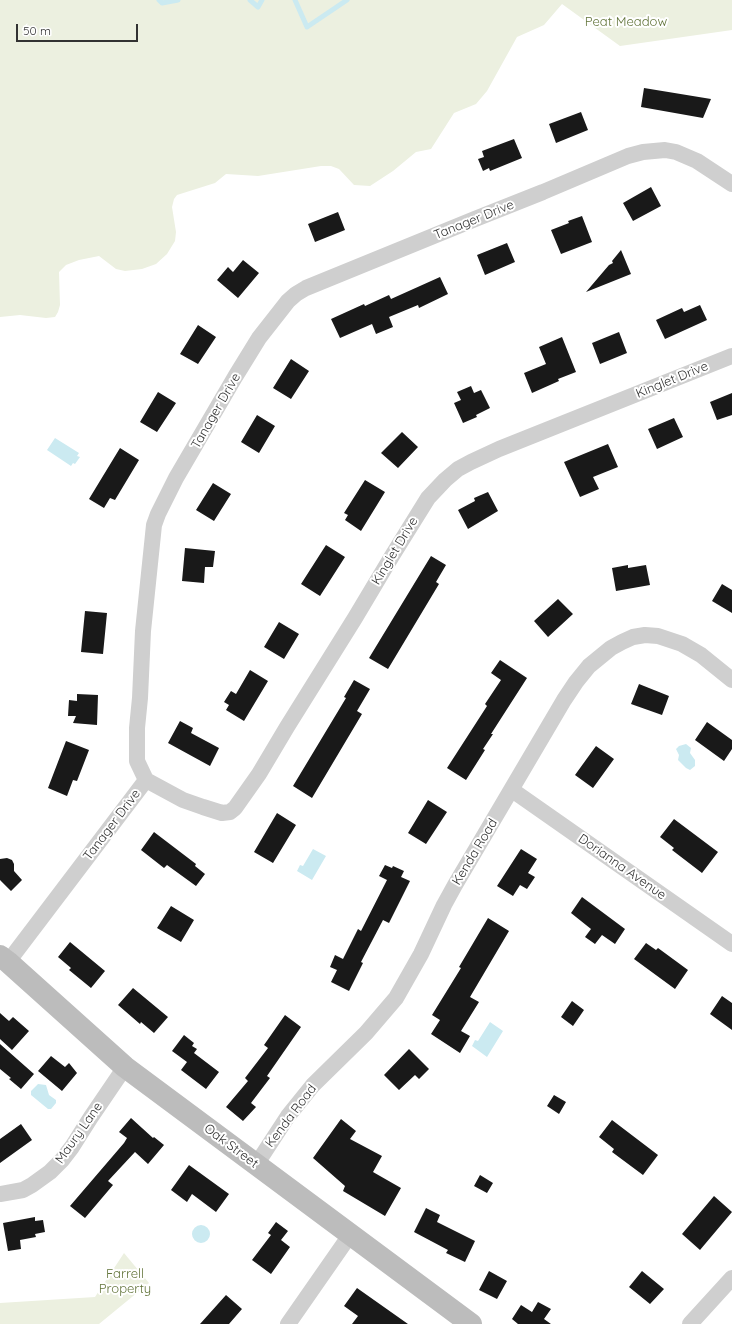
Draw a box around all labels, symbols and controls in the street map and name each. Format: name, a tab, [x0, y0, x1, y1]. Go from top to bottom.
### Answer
park label: Peat Meadow	[585, 14, 667, 30]
scale bar	[18, 16, 140, 42]
text: 50 m	[23, 23, 51, 38]
street label: Tanager Drive	[432, 197, 516, 243]
street label: Kinglet Drive	[634, 358, 710, 402]
street label: Tanager Drive	[188, 370, 244, 452]
street label: Kinglet Drive	[369, 514, 421, 588]
street label: Tanager Drive	[80, 786, 144, 864]
street label: Kenda Road	[449, 816, 501, 888]
street label: Dorianna Avenue	[575, 831, 669, 903]
street label: Kenda Road	[262, 1081, 320, 1151]
street label: Maury Lane	[52, 1099, 106, 1167]
street label: Oak Street	[201, 1121, 261, 1171]
park label: Farrell Property	[99, 1266, 151, 1297]

